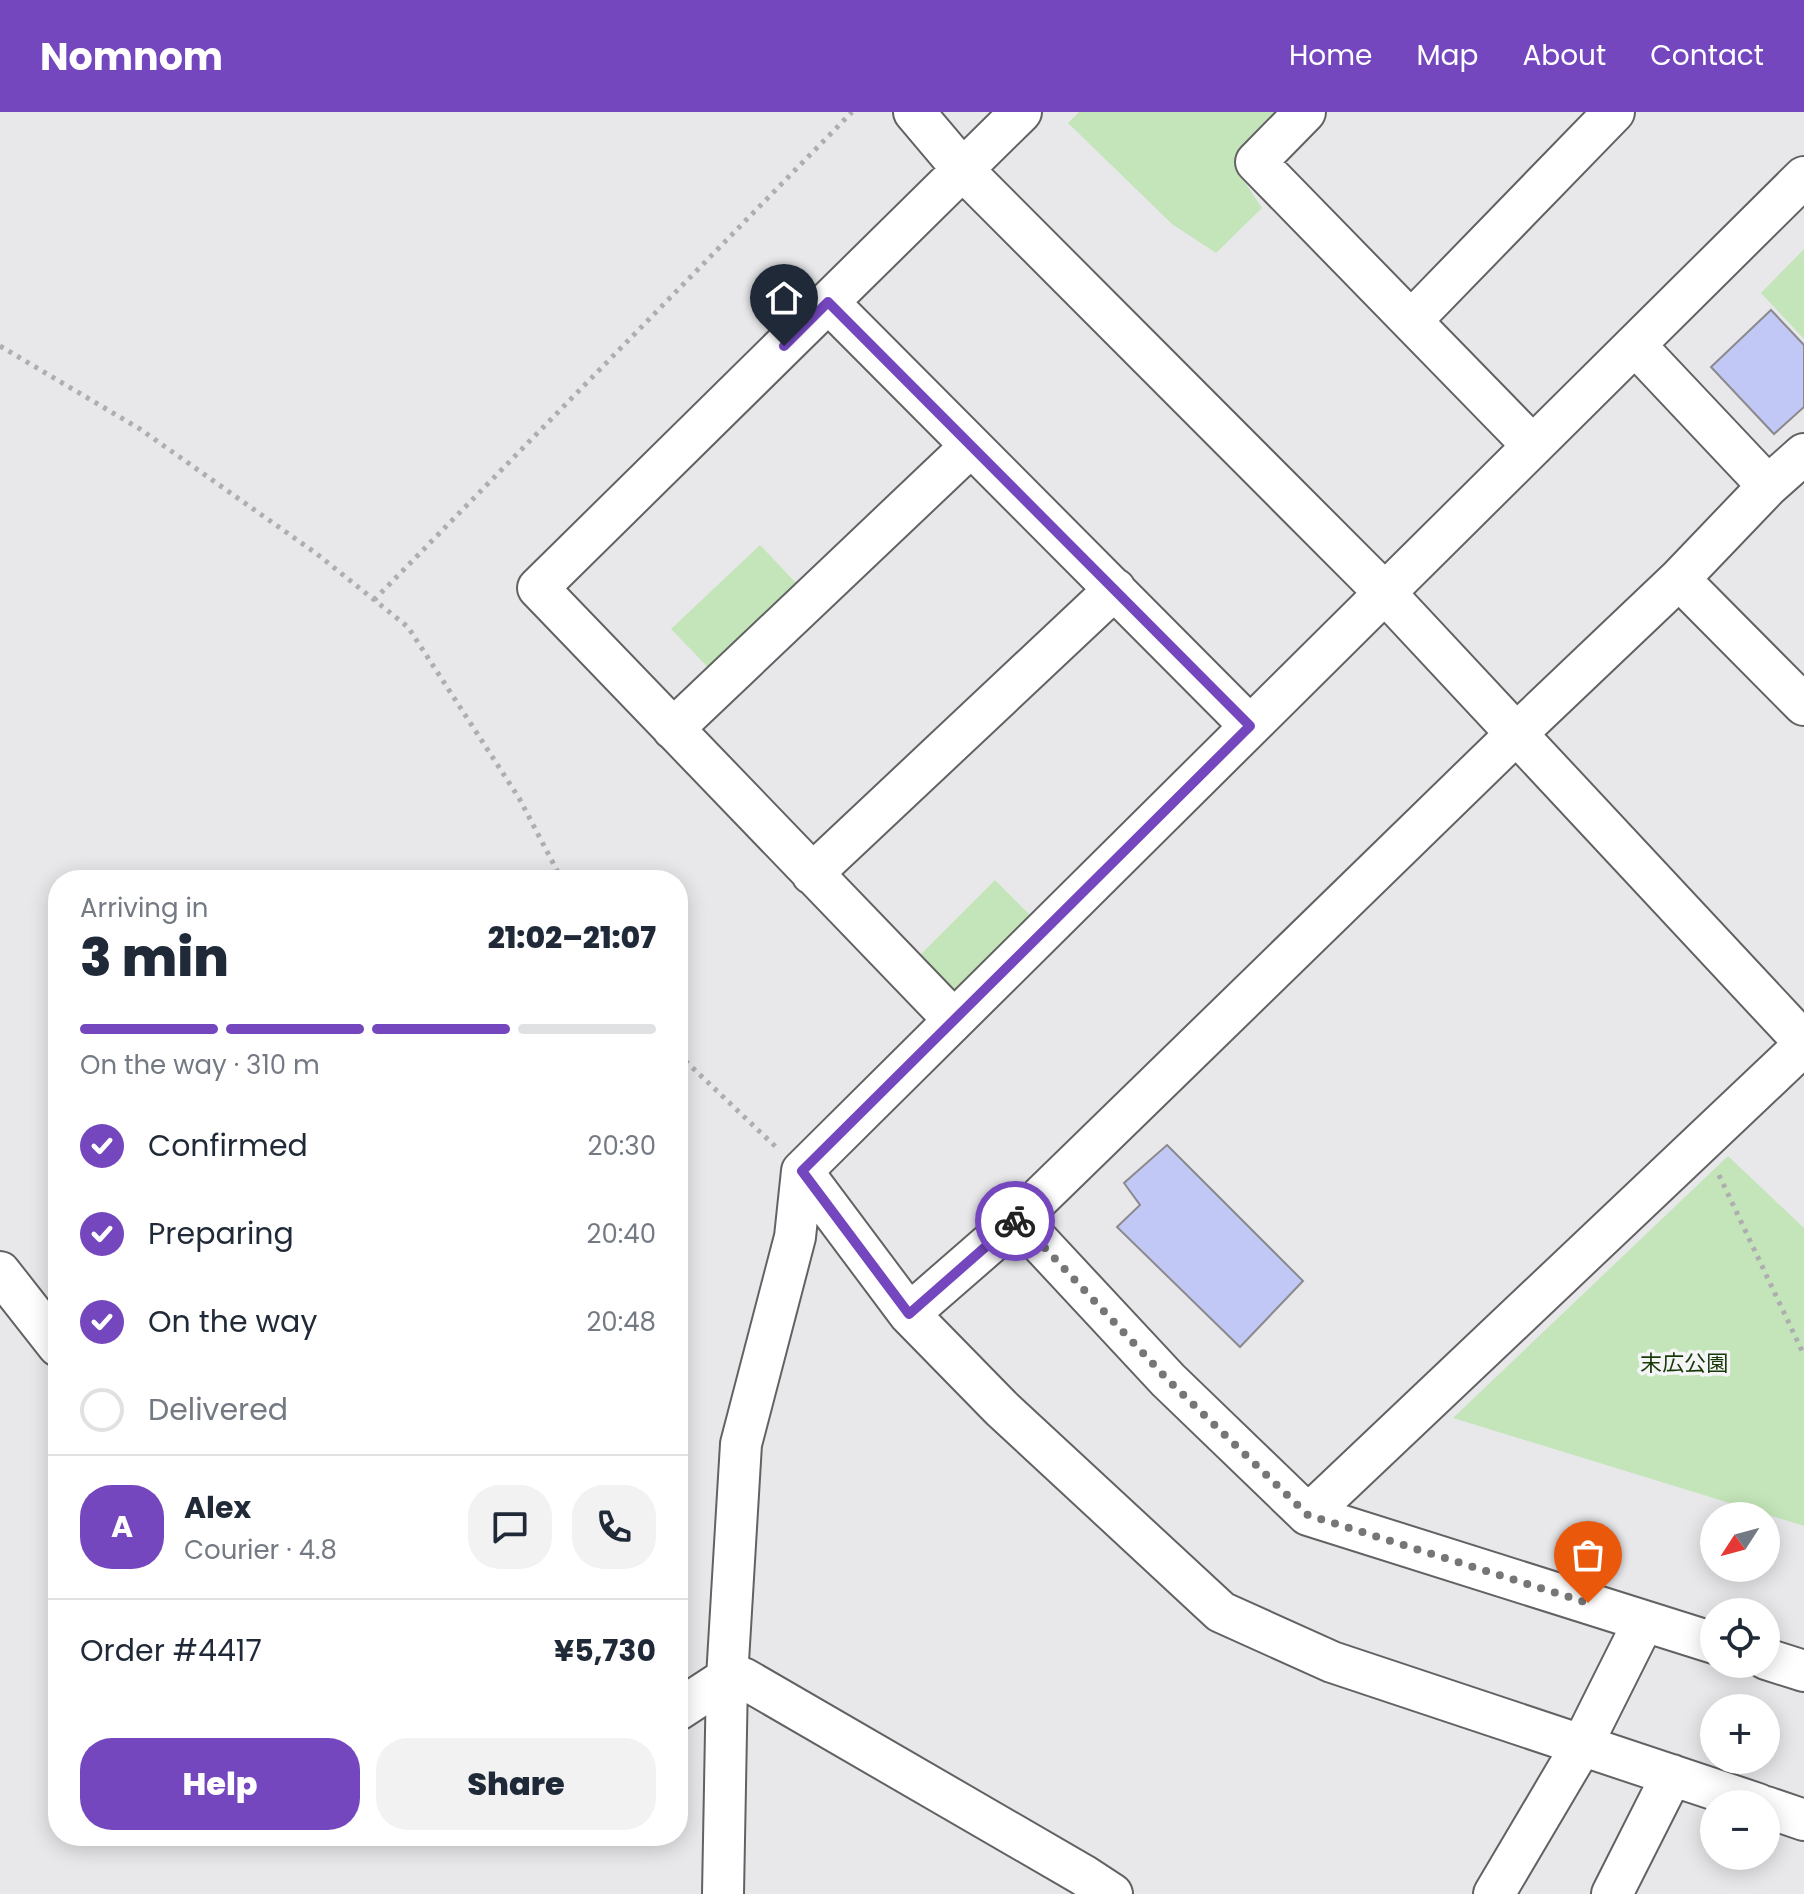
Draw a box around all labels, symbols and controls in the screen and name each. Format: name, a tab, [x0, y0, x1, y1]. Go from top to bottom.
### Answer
text: Nomnom	[40, 30, 223, 83]
text: Home	[1289, 36, 1372, 75]
text: Map	[1416, 36, 1478, 75]
text: About	[1522, 36, 1606, 75]
text: Contact	[1650, 36, 1764, 75]
pin	[750, 264, 818, 346]
icon: home	[762, 276, 806, 320]
text: Arriving in	[80, 890, 209, 926]
text: 21:02–21:07	[488, 916, 656, 959]
text: 3 min	[80, 921, 229, 994]
text: On the way · 310 m	[80, 1047, 320, 1083]
icon: check	[80, 1124, 124, 1168]
text: Confirmed	[148, 1124, 308, 1167]
text: 20:30	[588, 1128, 656, 1164]
courier	[975, 1181, 1055, 1261]
icon: bike	[993, 1199, 1037, 1243]
icon: check	[80, 1212, 124, 1256]
text: Preparing	[148, 1212, 294, 1255]
text: 20:40	[587, 1216, 656, 1252]
icon: check	[80, 1300, 124, 1344]
text: On the way	[148, 1300, 317, 1343]
text: 20:48	[586, 1304, 656, 1340]
park label: 末広公園	[1640, 1348, 1728, 1379]
text: Delivered	[148, 1388, 288, 1431]
button: chat	[468, 1485, 552, 1569]
button: phone	[572, 1485, 656, 1569]
text: Alex	[184, 1486, 251, 1529]
north arrow	[1700, 1502, 1780, 1582]
map controls	[1700, 1502, 1780, 1870]
text: A	[111, 1505, 133, 1548]
pin	[1554, 1521, 1622, 1603]
text: Courier · 4.8	[184, 1532, 337, 1568]
icon: bag	[1566, 1533, 1610, 1577]
button: locate	[1700, 1598, 1780, 1678]
text: Order #4417	[80, 1629, 262, 1672]
text: ¥5,730	[554, 1629, 656, 1672]
button: +	[1700, 1694, 1780, 1774]
button: Help	[80, 1738, 360, 1830]
button: Share	[376, 1738, 656, 1830]
button: −	[1700, 1790, 1780, 1870]

